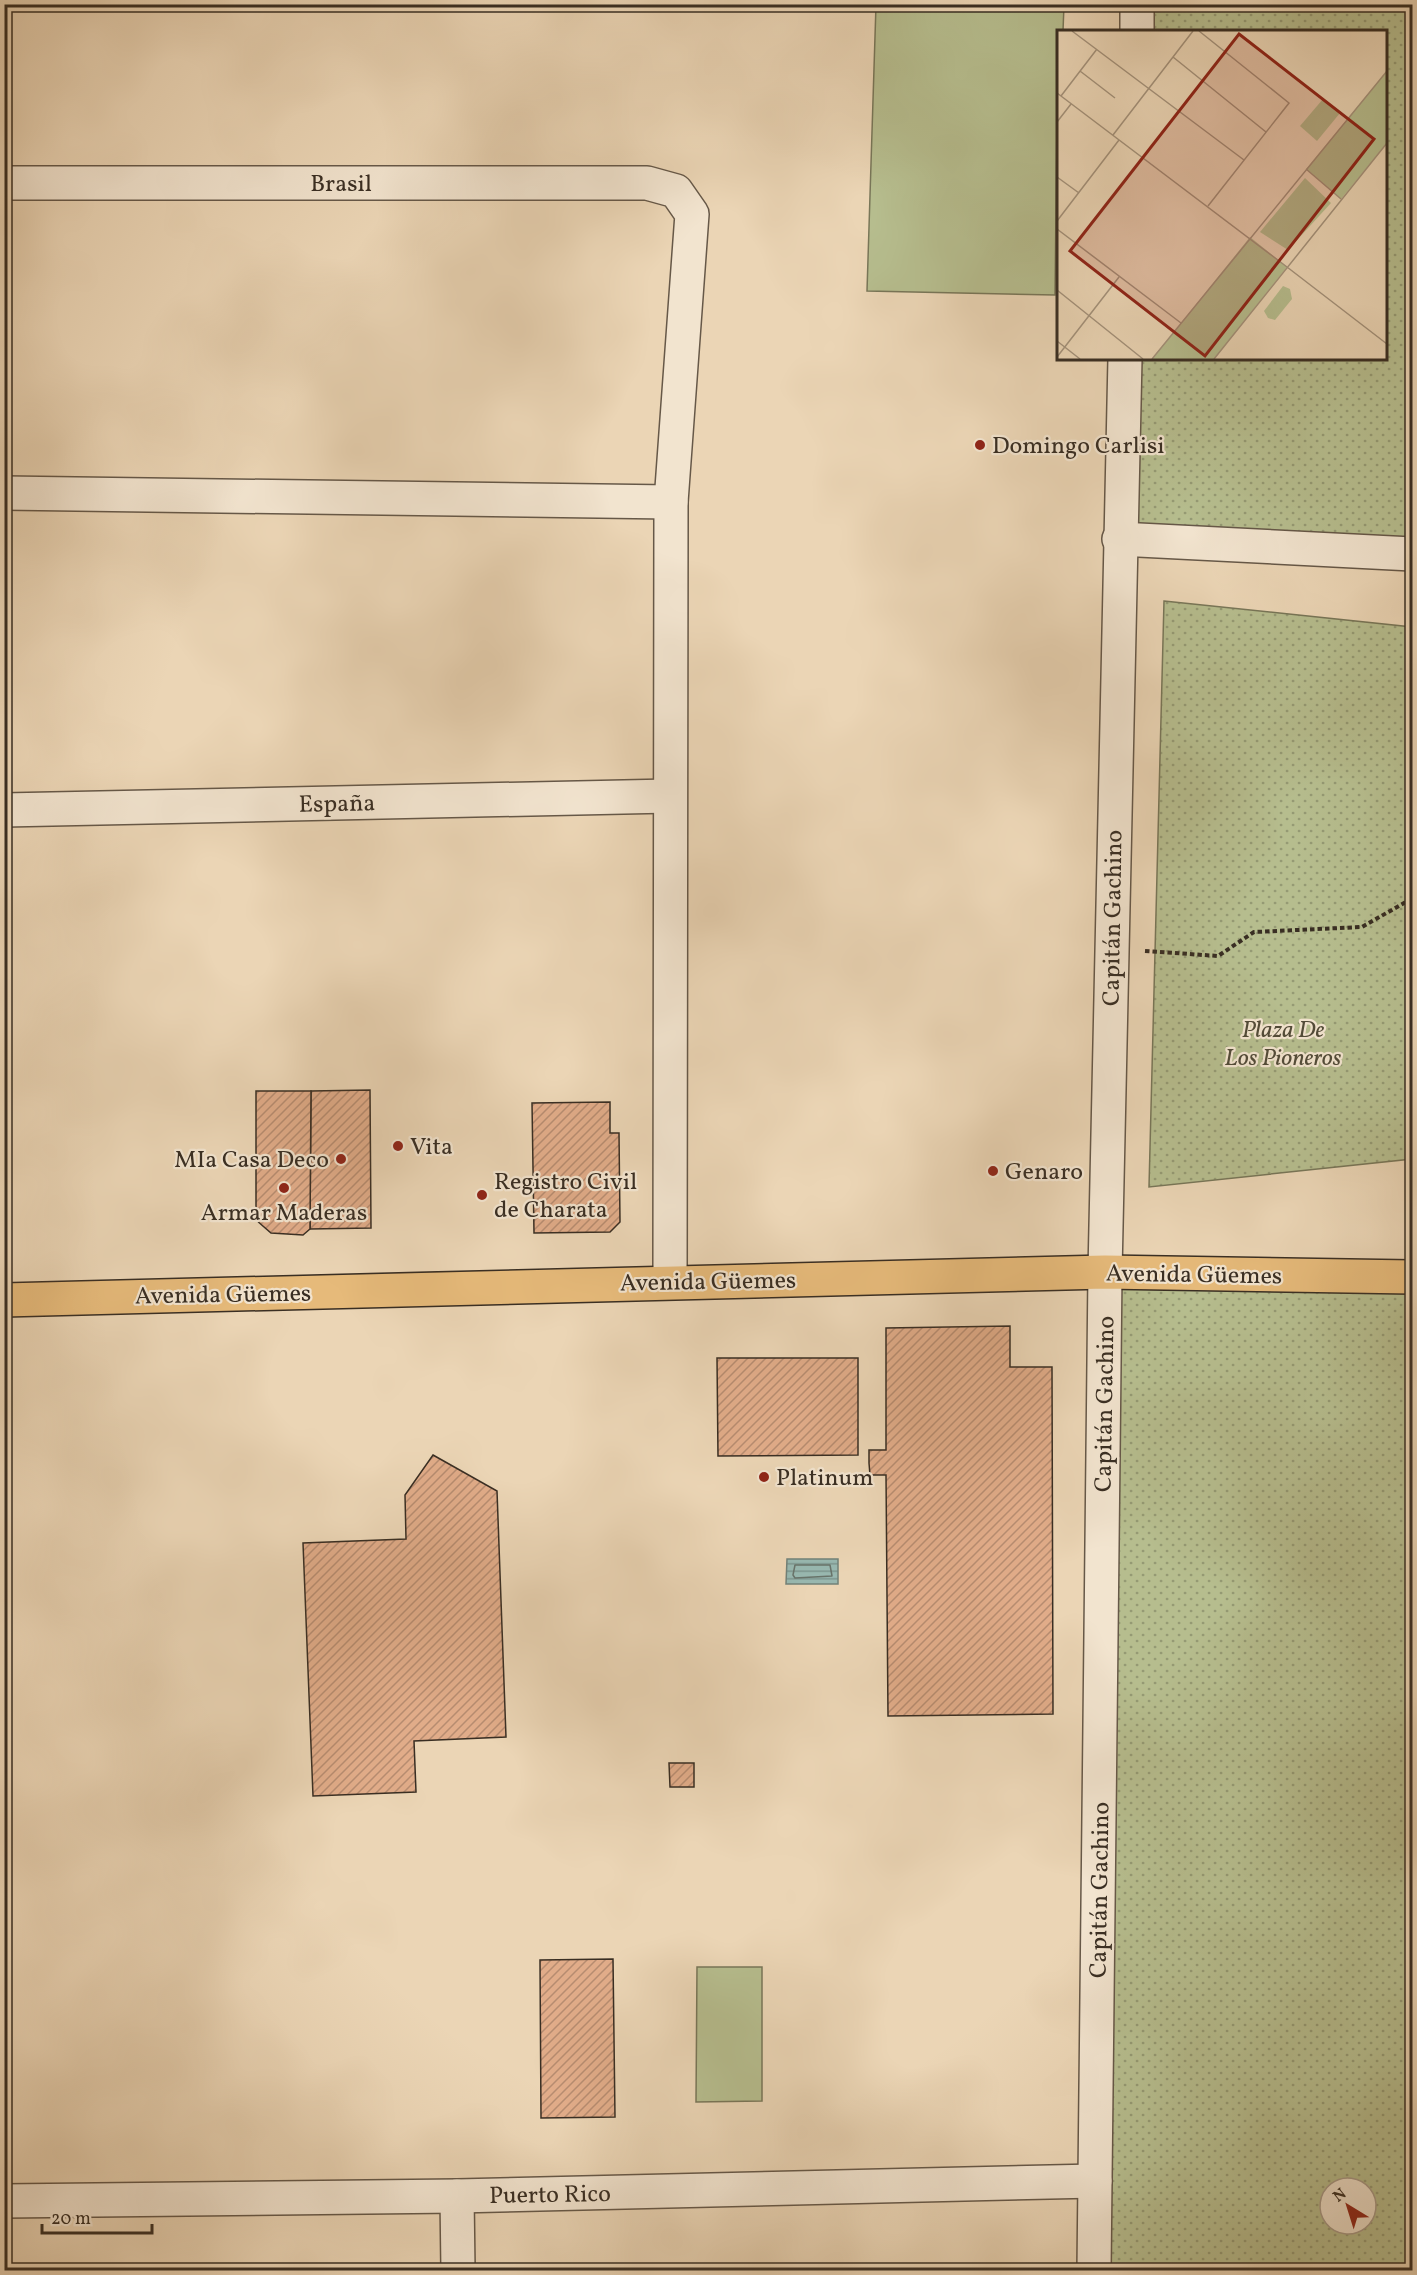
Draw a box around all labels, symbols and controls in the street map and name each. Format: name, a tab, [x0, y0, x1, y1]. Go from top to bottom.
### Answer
inset map	[1057, 30, 1387, 360]
street label: Brasil	[310, 168, 372, 202]
place label: Domingo Carlisi	[992, 430, 1165, 464]
marker: Domingo Carlisi	[973, 438, 987, 452]
street label: España	[298, 787, 376, 823]
street label: Capitán Gachino	[1095, 830, 1133, 1006]
park label: Plaza De Los Pioneros	[1225, 1014, 1342, 1076]
place label: Vita	[410, 1131, 453, 1165]
marker: Vita	[391, 1139, 405, 1153]
place label: MIa Casa Deco	[174, 1144, 329, 1178]
marker: MIa Casa Deco	[334, 1152, 348, 1166]
place label: Genaro	[1005, 1156, 1083, 1190]
marker: Genaro	[986, 1164, 1000, 1178]
place label: Registro Civil de Charata	[494, 1166, 637, 1228]
marker: Armar Maderas	[277, 1181, 291, 1195]
marker: Registro Civil de Charata	[475, 1188, 489, 1202]
place label: Armar Maderas	[201, 1197, 367, 1231]
street label: Avenida Güemes	[1105, 1257, 1282, 1295]
street label: Avenida Güemes	[620, 1264, 797, 1302]
street label: Avenida Güemes	[135, 1277, 312, 1315]
street label: Capitán Gachino	[1087, 1316, 1125, 1492]
place label: Platinum	[776, 1462, 873, 1496]
marker: Platinum	[757, 1470, 771, 1484]
street label: Capitán Gachino	[1082, 1802, 1120, 1978]
north arrow	[1318, 2176, 1378, 2236]
street label: Puerto Rico	[489, 2178, 611, 2214]
text: N	[1329, 2183, 1352, 2208]
scale bar	[42, 2197, 152, 2235]
text: 20 m	[51, 2207, 91, 2232]

